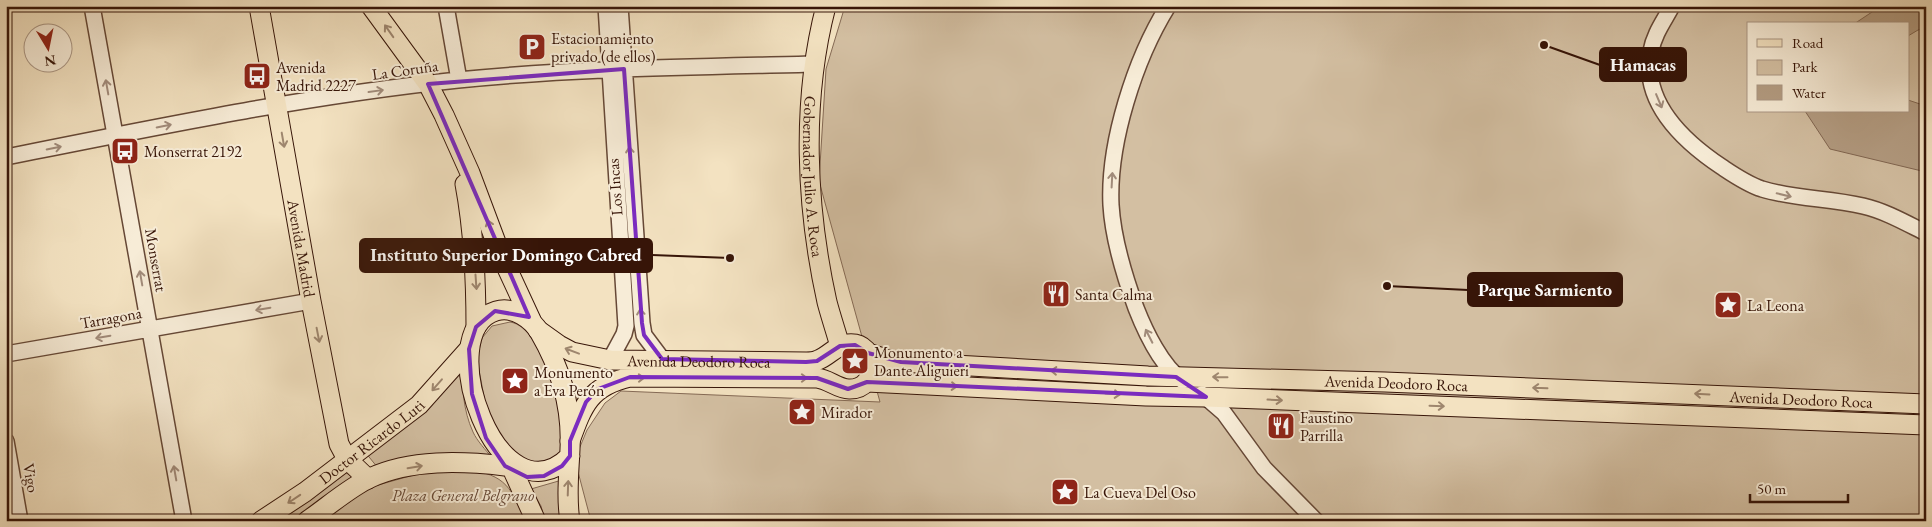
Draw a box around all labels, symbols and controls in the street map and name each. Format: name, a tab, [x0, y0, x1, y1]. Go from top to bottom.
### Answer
north arrow	[22, 22, 72, 72]
legend	[1747, 22, 1910, 112]
one-way arrow	[384, 24, 394, 38]
place label: Estacionamiento privado (de ellos)	[551, 28, 656, 67]
parking icon: Estacionamiento privado (de ellos)	[517, 32, 547, 62]
text: Road	[1792, 33, 1824, 52]
callout: Hamacas	[1600, 48, 1686, 81]
text: N	[42, 51, 57, 71]
text: Hamacas	[1610, 53, 1676, 76]
street label: La Coruña	[370, 55, 440, 85]
place label: Avenida Madrid 2227	[275, 57, 356, 96]
text: Park	[1792, 57, 1819, 76]
bus stop icon: Avenida Madrid 2227	[242, 61, 272, 91]
one-way arrow	[102, 80, 112, 96]
text: Water	[1792, 83, 1826, 102]
one-way arrow	[368, 86, 384, 96]
one-way arrow	[1654, 93, 1664, 108]
street label: Gobernador Julio A. Roca	[799, 95, 829, 259]
one-way arrow	[156, 121, 172, 131]
one-way arrow	[279, 132, 289, 148]
bus stop icon: Monserrat 2192	[110, 136, 140, 166]
place label: Monserrat 2192	[144, 141, 242, 162]
one-way arrow	[46, 142, 62, 152]
one-way arrow	[626, 146, 635, 162]
street label: Los Incas	[603, 158, 627, 216]
one-way arrow	[1107, 172, 1116, 188]
one-way arrow	[1776, 191, 1792, 200]
street label: Avenida Madrid	[283, 197, 321, 300]
one-way arrow	[485, 220, 494, 236]
street label: Monserrat	[140, 227, 172, 293]
callout: Instituto Superior Domingo Cabred	[360, 239, 652, 272]
text: Instituto Superior Domingo Cabred	[370, 243, 642, 266]
one-way arrow	[136, 271, 146, 287]
callout: Parque Sarmiento	[1468, 273, 1622, 306]
one-way arrow	[471, 274, 480, 290]
text: Parque Sarmiento	[1478, 278, 1612, 301]
restaurant icon: Santa Calma	[1041, 279, 1071, 309]
place label: Santa Calma	[1075, 284, 1153, 305]
place icon: La Leona	[1713, 290, 1743, 320]
place label: La Leona	[1747, 295, 1805, 316]
street label: Tarragona	[79, 302, 144, 334]
one-way arrow	[255, 305, 271, 315]
one-way arrow	[637, 309, 646, 325]
one-way arrow	[313, 326, 323, 342]
one-way arrow	[1144, 329, 1154, 344]
one-way arrow	[95, 333, 111, 343]
place label: Monumento a Dante Aliguieri	[874, 342, 969, 381]
one-way arrow	[565, 345, 580, 355]
place icon: Monumento a Dante Aliguieri	[840, 346, 870, 376]
street label: Avenida Deodoro Roca	[626, 350, 771, 372]
place label: Monumento a Eva Perón	[534, 362, 613, 401]
place icon: Monumento a Eva Perón	[500, 366, 530, 396]
one-way arrow	[1050, 366, 1066, 375]
street label: Avenida Deodoro Roca	[1323, 370, 1469, 396]
one-way arrow	[629, 373, 645, 382]
one-way arrow	[792, 373, 808, 383]
one-way arrow	[1212, 373, 1228, 382]
one-way arrow	[431, 379, 443, 392]
one-way arrow	[942, 381, 958, 390]
one-way arrow	[1532, 383, 1548, 393]
street label: Avenida Deodoro Roca	[1728, 385, 1874, 412]
one-way arrow	[1104, 390, 1120, 399]
one-way arrow	[1694, 390, 1710, 399]
street label: Doctor Ricardo Luti	[314, 395, 429, 488]
one-way arrow	[1267, 396, 1283, 405]
place icon: Mirador	[787, 397, 817, 427]
place label: Mirador	[821, 402, 873, 423]
one-way arrow	[1429, 402, 1445, 411]
place label: Faustino Parrilla	[1300, 407, 1353, 446]
restaurant icon: Faustino Parrilla	[1266, 411, 1296, 441]
one-way arrow	[406, 461, 422, 471]
street label: Vigo	[18, 462, 44, 494]
one-way arrow	[170, 465, 180, 481]
scale bar	[1750, 472, 1847, 504]
place icon: La Cueva Del Oso	[1050, 477, 1080, 507]
text: 50 m	[1757, 479, 1786, 498]
one-way arrow	[563, 481, 573, 497]
place label: La Cueva Del Oso	[1084, 482, 1196, 503]
park label: Plaza General Belgrano	[392, 485, 534, 506]
one-way arrow	[287, 494, 301, 504]

